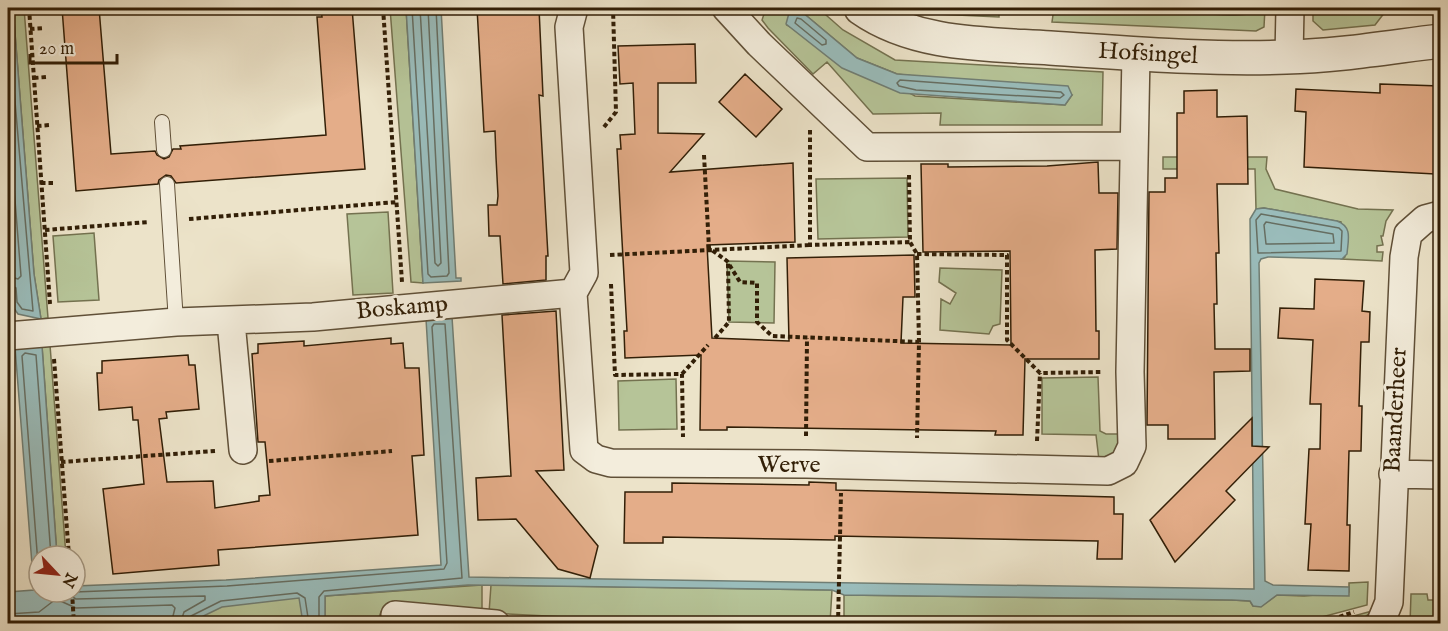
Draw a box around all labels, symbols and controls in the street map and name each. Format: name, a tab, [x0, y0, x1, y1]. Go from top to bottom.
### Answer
scale bar	[30, 27, 117, 65]
street label: Hofsingel	[1097, 36, 1199, 72]
text: 20 m	[39, 38, 74, 61]
street label: Boskamp	[355, 289, 449, 327]
street label: Baanderheer	[1377, 346, 1415, 473]
street label: Werve	[757, 450, 821, 481]
north arrow	[27, 544, 87, 604]
text: N	[57, 568, 81, 590]

